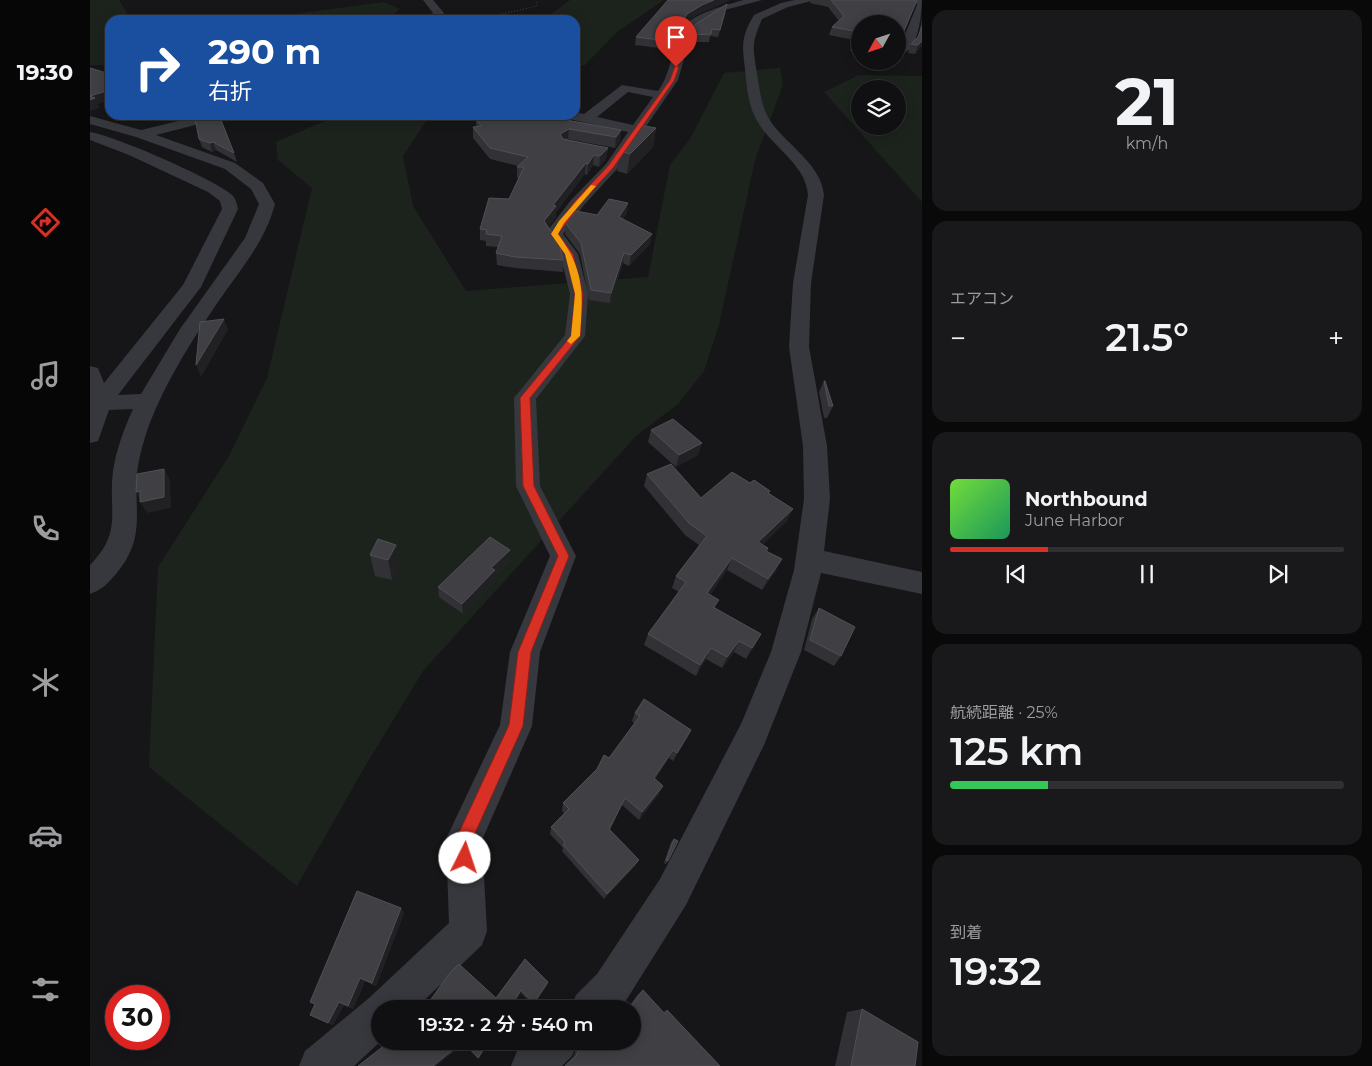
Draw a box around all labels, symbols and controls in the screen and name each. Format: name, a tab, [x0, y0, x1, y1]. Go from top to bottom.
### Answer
north arrow	[851, 15, 906, 70]
map controls	[851, 15, 906, 135]
pin	[655, 16, 697, 67]
icon: arrive	[662, 23, 690, 51]
text: 290 m	[208, 30, 321, 73]
icon: right	[125, 35, 190, 100]
text: 19:30	[17, 59, 73, 86]
text: 21	[1115, 62, 1179, 141]
text: 右折	[208, 78, 252, 105]
button: layers	[851, 80, 906, 135]
text: km/h	[1126, 134, 1168, 153]
icon: directions	[28, 205, 63, 240]
text: エアコン	[950, 289, 1014, 308]
text: 21.5°	[1105, 314, 1189, 361]
text: −	[950, 321, 966, 355]
text: +	[1328, 321, 1344, 355]
icon: music	[28, 358, 63, 393]
text: Northbound	[1025, 488, 1148, 511]
icon: phone	[28, 511, 63, 546]
text: June Harbor	[1025, 511, 1124, 530]
icon: previous	[1002, 560, 1030, 588]
icon: pause	[1133, 560, 1161, 588]
icon: next	[1264, 560, 1292, 588]
icon: climate	[28, 665, 63, 700]
text: 航続距離 · 25%	[950, 703, 1058, 722]
text: 125 km	[950, 728, 1083, 775]
icon: car	[28, 818, 63, 853]
position arrow	[438, 831, 490, 883]
text: 到着	[950, 923, 982, 942]
text: 19:32	[950, 948, 1042, 995]
icon: filters	[28, 972, 63, 1007]
speed limit sign: 30	[105, 985, 170, 1050]
text: 19:32 · 2 分 · 540 m	[419, 1013, 593, 1036]

